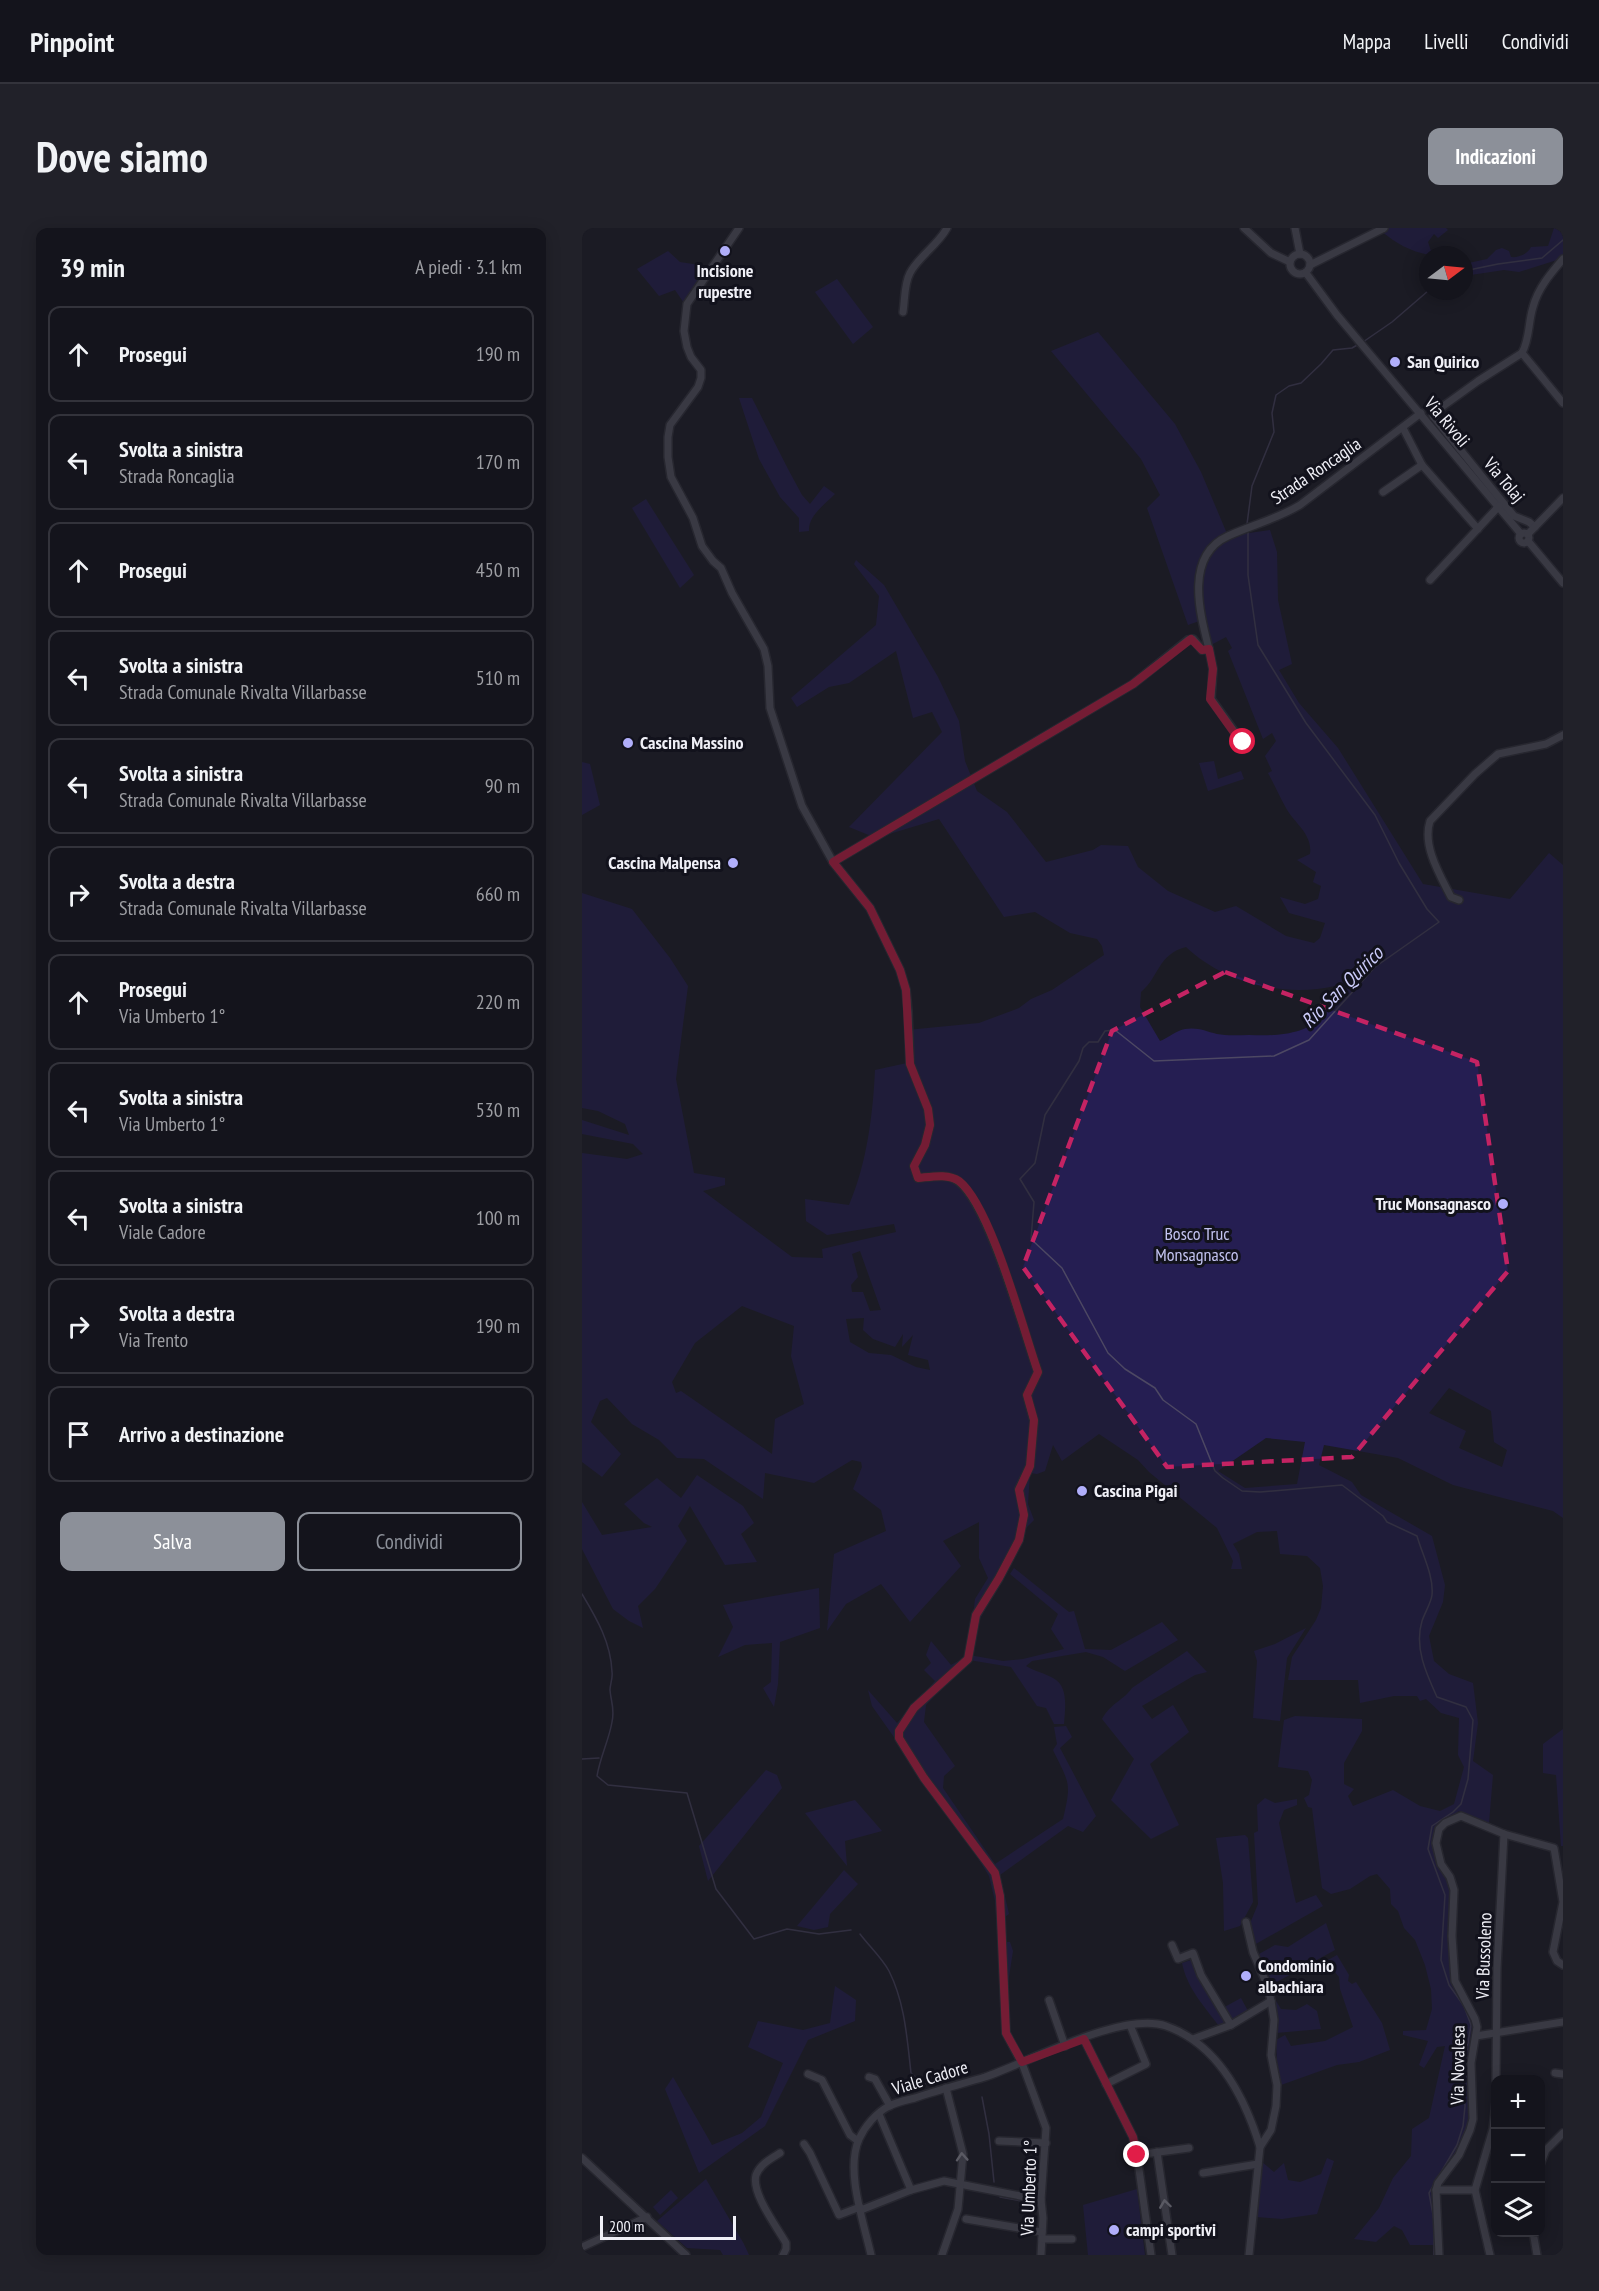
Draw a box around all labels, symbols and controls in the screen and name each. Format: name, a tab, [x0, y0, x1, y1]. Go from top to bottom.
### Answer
text: Pinpoint	[30, 23, 114, 60]
text: Mappa	[1343, 28, 1391, 55]
text: Livelli	[1424, 28, 1469, 55]
text: Condividi	[1502, 28, 1569, 55]
button: Indicazioni	[1428, 128, 1563, 185]
text: Dove siamo	[36, 129, 208, 184]
marker: Incisione rupestre	[718, 244, 732, 258]
north arrow	[1419, 246, 1473, 300]
text: 39 min	[60, 251, 125, 284]
text: A piedi · 3.1 km	[415, 254, 522, 280]
place label: Incisione rupestre	[697, 259, 754, 303]
icon: ahead	[62, 338, 95, 371]
text: Prosegui	[119, 340, 187, 368]
text: 190 m	[476, 341, 520, 367]
place label: San Quirico	[1407, 350, 1479, 373]
marker: San Quirico	[1388, 355, 1402, 369]
street label: Via Rivoli	[1419, 391, 1475, 452]
street label: Strada Roncaglia	[1266, 432, 1365, 509]
text: Svolta a sinistra	[119, 435, 243, 463]
icon: left	[62, 446, 95, 479]
text: 170 m	[476, 449, 520, 475]
street label: Via Tolaj	[1478, 452, 1530, 507]
text: Strada Roncaglia	[119, 463, 234, 489]
icon: ahead	[62, 554, 95, 587]
text: Prosegui	[119, 556, 187, 584]
text: 450 m	[476, 557, 520, 583]
text: Svolta a sinistra	[119, 651, 243, 679]
icon: left	[62, 662, 95, 695]
text: 510 m	[476, 665, 520, 691]
text: Strada Comunale Rivalta Villarbasse	[119, 679, 367, 705]
route start	[1229, 728, 1255, 754]
place label: Cascina Massino	[640, 731, 744, 754]
marker: Cascina Massino	[621, 736, 635, 750]
text: Svolta a sinistra	[119, 759, 243, 787]
icon: left	[62, 770, 95, 803]
text: 90 m	[485, 773, 520, 799]
text: Strada Comunale Rivalta Villarbasse	[119, 787, 367, 813]
place label: Cascina Malpensa	[608, 851, 721, 874]
marker: Cascina Malpensa	[726, 856, 740, 870]
text: Svolta a destra	[119, 867, 235, 895]
icon: right	[62, 878, 95, 911]
text: 660 m	[476, 881, 520, 907]
text: Strada Comunale Rivalta Villarbasse	[119, 895, 367, 921]
water label: Rio San Quirico	[1295, 939, 1390, 1034]
text: Prosegui	[119, 975, 187, 1003]
icon: ahead	[62, 986, 95, 1019]
text: 220 m	[476, 989, 520, 1015]
text: Via Umberto 1°	[119, 1003, 225, 1029]
text: Svolta a sinistra	[119, 1083, 243, 1111]
icon: left	[62, 1094, 95, 1127]
text: 530 m	[476, 1097, 520, 1123]
text: Via Umberto 1°	[119, 1111, 225, 1137]
text: Svolta a sinistra	[119, 1191, 243, 1219]
place label: Truc Monsagnasco	[1375, 1192, 1491, 1215]
marker: Truc Monsagnasco	[1496, 1197, 1510, 1211]
icon: left	[62, 1202, 95, 1235]
text: 100 m	[476, 1205, 520, 1231]
text: Viale Cadore	[119, 1219, 206, 1245]
park label: Bosco Truc Monsagnasco	[1155, 1222, 1239, 1266]
text: Svolta a destra	[119, 1299, 235, 1327]
icon: right	[62, 1310, 95, 1343]
text: 190 m	[476, 1313, 520, 1339]
text: Via Trento	[119, 1327, 188, 1353]
icon: arrive	[62, 1418, 95, 1451]
text: Arrivo a destinazione	[119, 1420, 284, 1448]
place label: Cascina Pigai	[1094, 1479, 1177, 1502]
marker: Cascina Pigai	[1075, 1484, 1089, 1498]
button: Salva	[60, 1512, 285, 1571]
button: Condividi	[297, 1512, 522, 1571]
street label: Via Bussoleno	[1470, 1912, 1497, 2001]
place label: Condominio albachiara	[1258, 1954, 1334, 1998]
marker: Condominio albachiara	[1239, 1969, 1253, 1983]
street label: Via Novalesa	[1445, 2025, 1470, 2106]
street label: Viale Cadore	[888, 2055, 971, 2100]
map controls	[1491, 2075, 1545, 2237]
button: +	[1491, 2075, 1545, 2129]
button: −	[1491, 2129, 1545, 2183]
street label: Via Umberto 1°	[1015, 2140, 1042, 2237]
route end	[1123, 2141, 1149, 2167]
one-way arrow	[955, 2153, 968, 2162]
button: layers	[1491, 2183, 1545, 2237]
one-way arrow	[1159, 2199, 1171, 2208]
scale bar	[600, 2213, 736, 2240]
text: 200 m	[609, 2216, 644, 2236]
place label: campi sportivi	[1126, 2218, 1216, 2241]
marker: campi sportivi	[1107, 2223, 1121, 2237]

